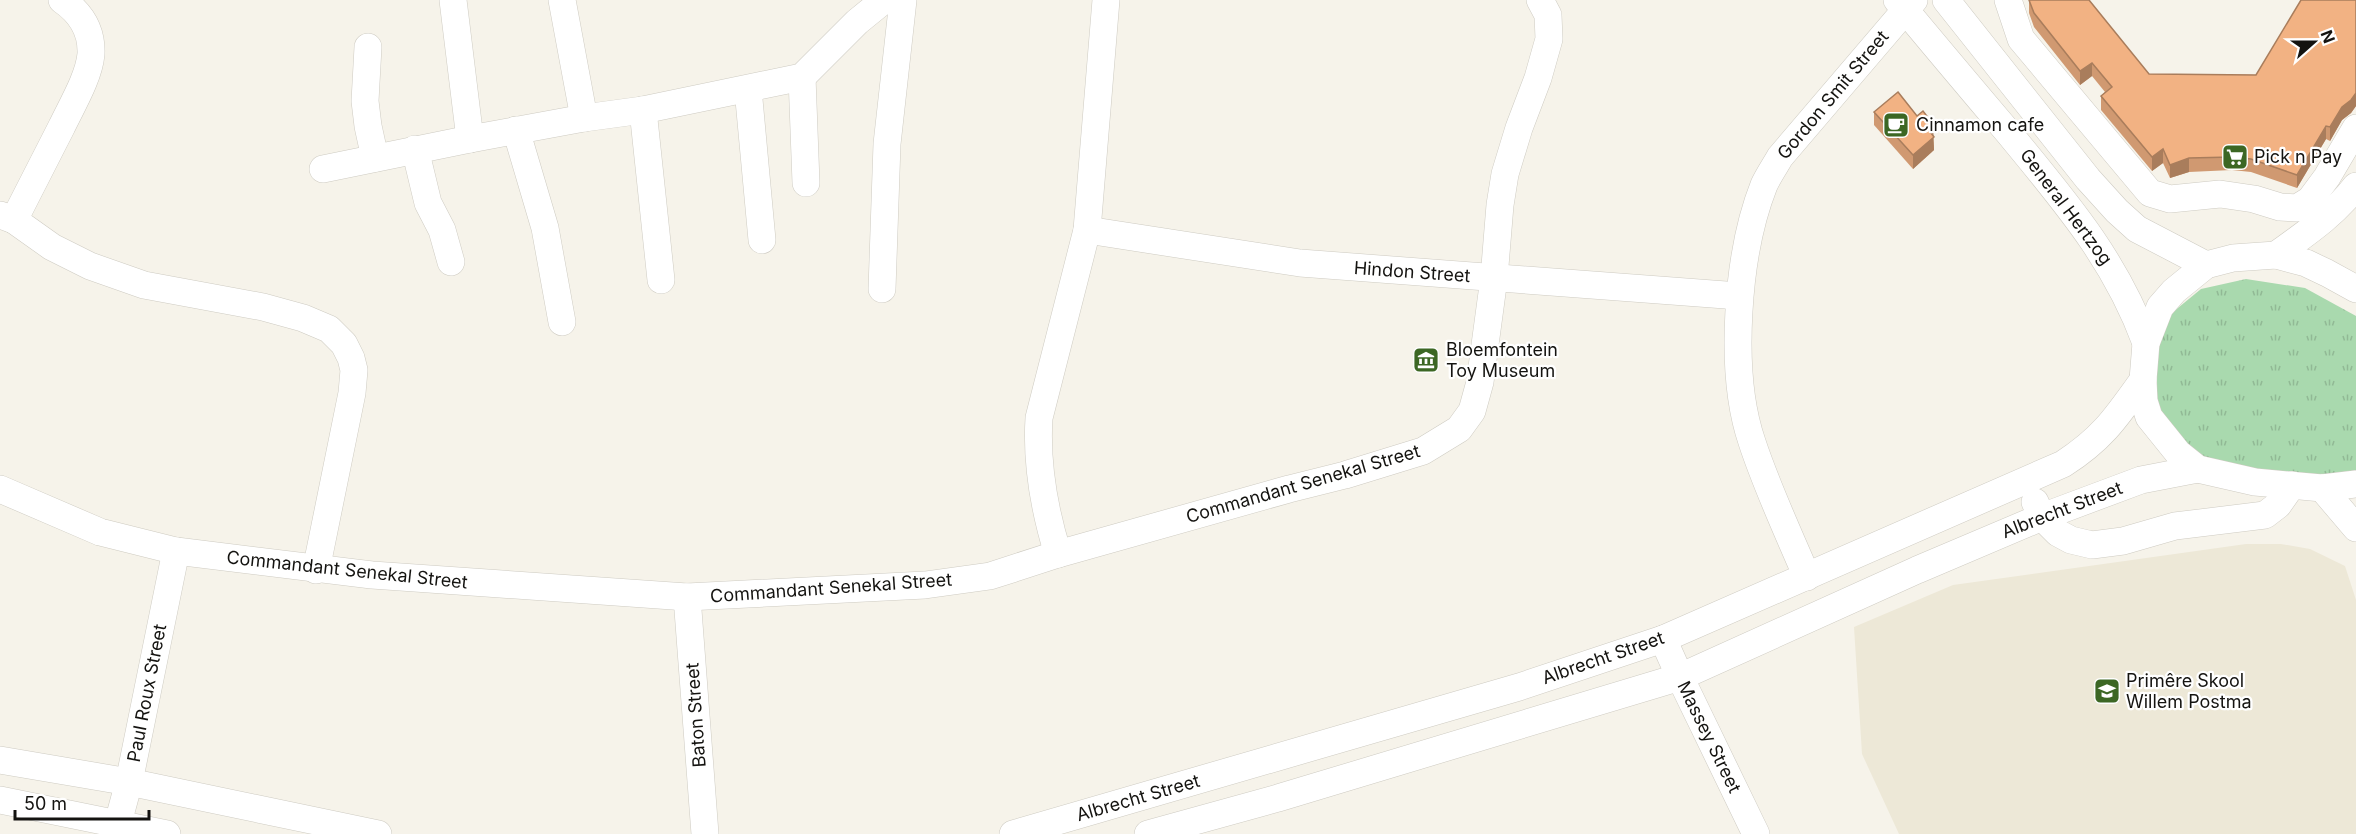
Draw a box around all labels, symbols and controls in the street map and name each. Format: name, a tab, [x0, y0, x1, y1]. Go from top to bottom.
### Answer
north arrow	[2284, 12, 2344, 72]
street label: Gordon Smit Street	[1773, 26, 1893, 163]
text: N	[2316, 27, 2340, 46]
cafe icon: Cinnamon cafe	[1881, 110, 1911, 140]
place label: Cinnamon cafe	[1916, 114, 2044, 135]
supermarket icon: Pick n Pay	[2220, 142, 2250, 172]
street label: General Hertzog	[2016, 145, 2117, 269]
place label: Pick n Pay	[2254, 146, 2342, 167]
street label: Hindon Street	[1353, 257, 1471, 286]
place label: Bloemfontein Toy Museum	[1446, 339, 1558, 381]
museum icon: Bloemfontein Toy Museum	[1411, 345, 1441, 375]
street label: Commandant Senekal Street	[1184, 440, 1422, 527]
street label: Albrecht Street	[1999, 477, 2125, 542]
street label: Commandant Senekal Street	[225, 546, 469, 593]
street label: Commandant Senekal Street	[709, 569, 953, 606]
street label: Paul Roux Street	[123, 622, 170, 764]
street label: Albrecht Street	[1539, 627, 1667, 688]
street label: Baton Street	[681, 662, 710, 768]
place label: Primêre Skool Willem Postma	[2126, 670, 2252, 712]
school or university icon: Primêre Skool Willem Postma	[2092, 676, 2122, 706]
street label: Massey Street	[1673, 678, 1746, 796]
street label: Albrecht Street	[1074, 770, 1202, 825]
scale bar	[15, 783, 148, 821]
text: 50 m	[24, 793, 67, 814]

